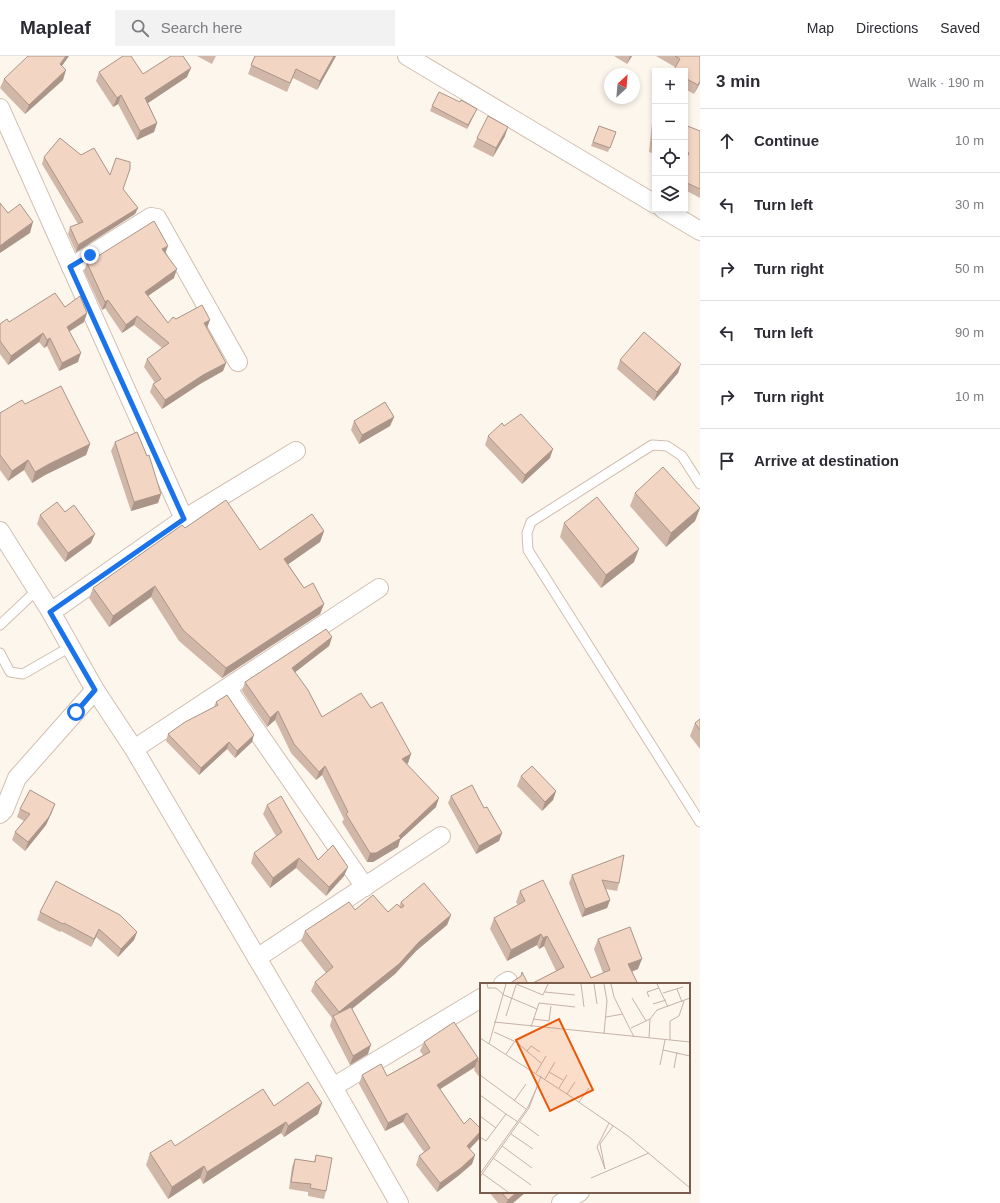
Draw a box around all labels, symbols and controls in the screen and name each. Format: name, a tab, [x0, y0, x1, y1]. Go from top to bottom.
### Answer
search box	[115, 10, 395, 46]
text: Mapleaf	[20, 17, 91, 38]
icon: search	[129, 17, 151, 39]
text: Search here	[161, 19, 242, 36]
text: Map	[807, 20, 834, 36]
text: Directions	[856, 20, 918, 36]
text: Saved	[940, 20, 980, 36]
north arrow	[604, 68, 640, 104]
map controls	[652, 68, 688, 212]
button: +	[652, 68, 688, 104]
text: 3 min	[716, 72, 760, 91]
text: Walk · 190 m	[908, 75, 984, 90]
button: −	[652, 104, 688, 140]
icon: ahead	[716, 130, 738, 152]
text: Continue	[754, 132, 819, 149]
text: 10 m	[955, 133, 984, 148]
button: locate	[652, 140, 688, 176]
button: layers	[652, 176, 688, 212]
icon: left	[716, 194, 738, 216]
text: Turn left	[754, 196, 813, 213]
text: 30 m	[955, 197, 984, 212]
route end	[81, 246, 99, 264]
icon: right	[716, 258, 738, 280]
text: Turn right	[754, 260, 824, 277]
text: 50 m	[955, 261, 984, 276]
icon: left	[716, 322, 738, 344]
text: Turn left	[754, 324, 813, 341]
text: 90 m	[955, 325, 984, 340]
icon: right	[716, 386, 738, 408]
text: Turn right	[754, 388, 824, 405]
text: 10 m	[955, 389, 984, 404]
icon: arrive	[716, 450, 738, 472]
text: Arrive at destination	[754, 452, 899, 469]
route start	[67, 703, 85, 721]
inset map	[480, 983, 690, 1193]

